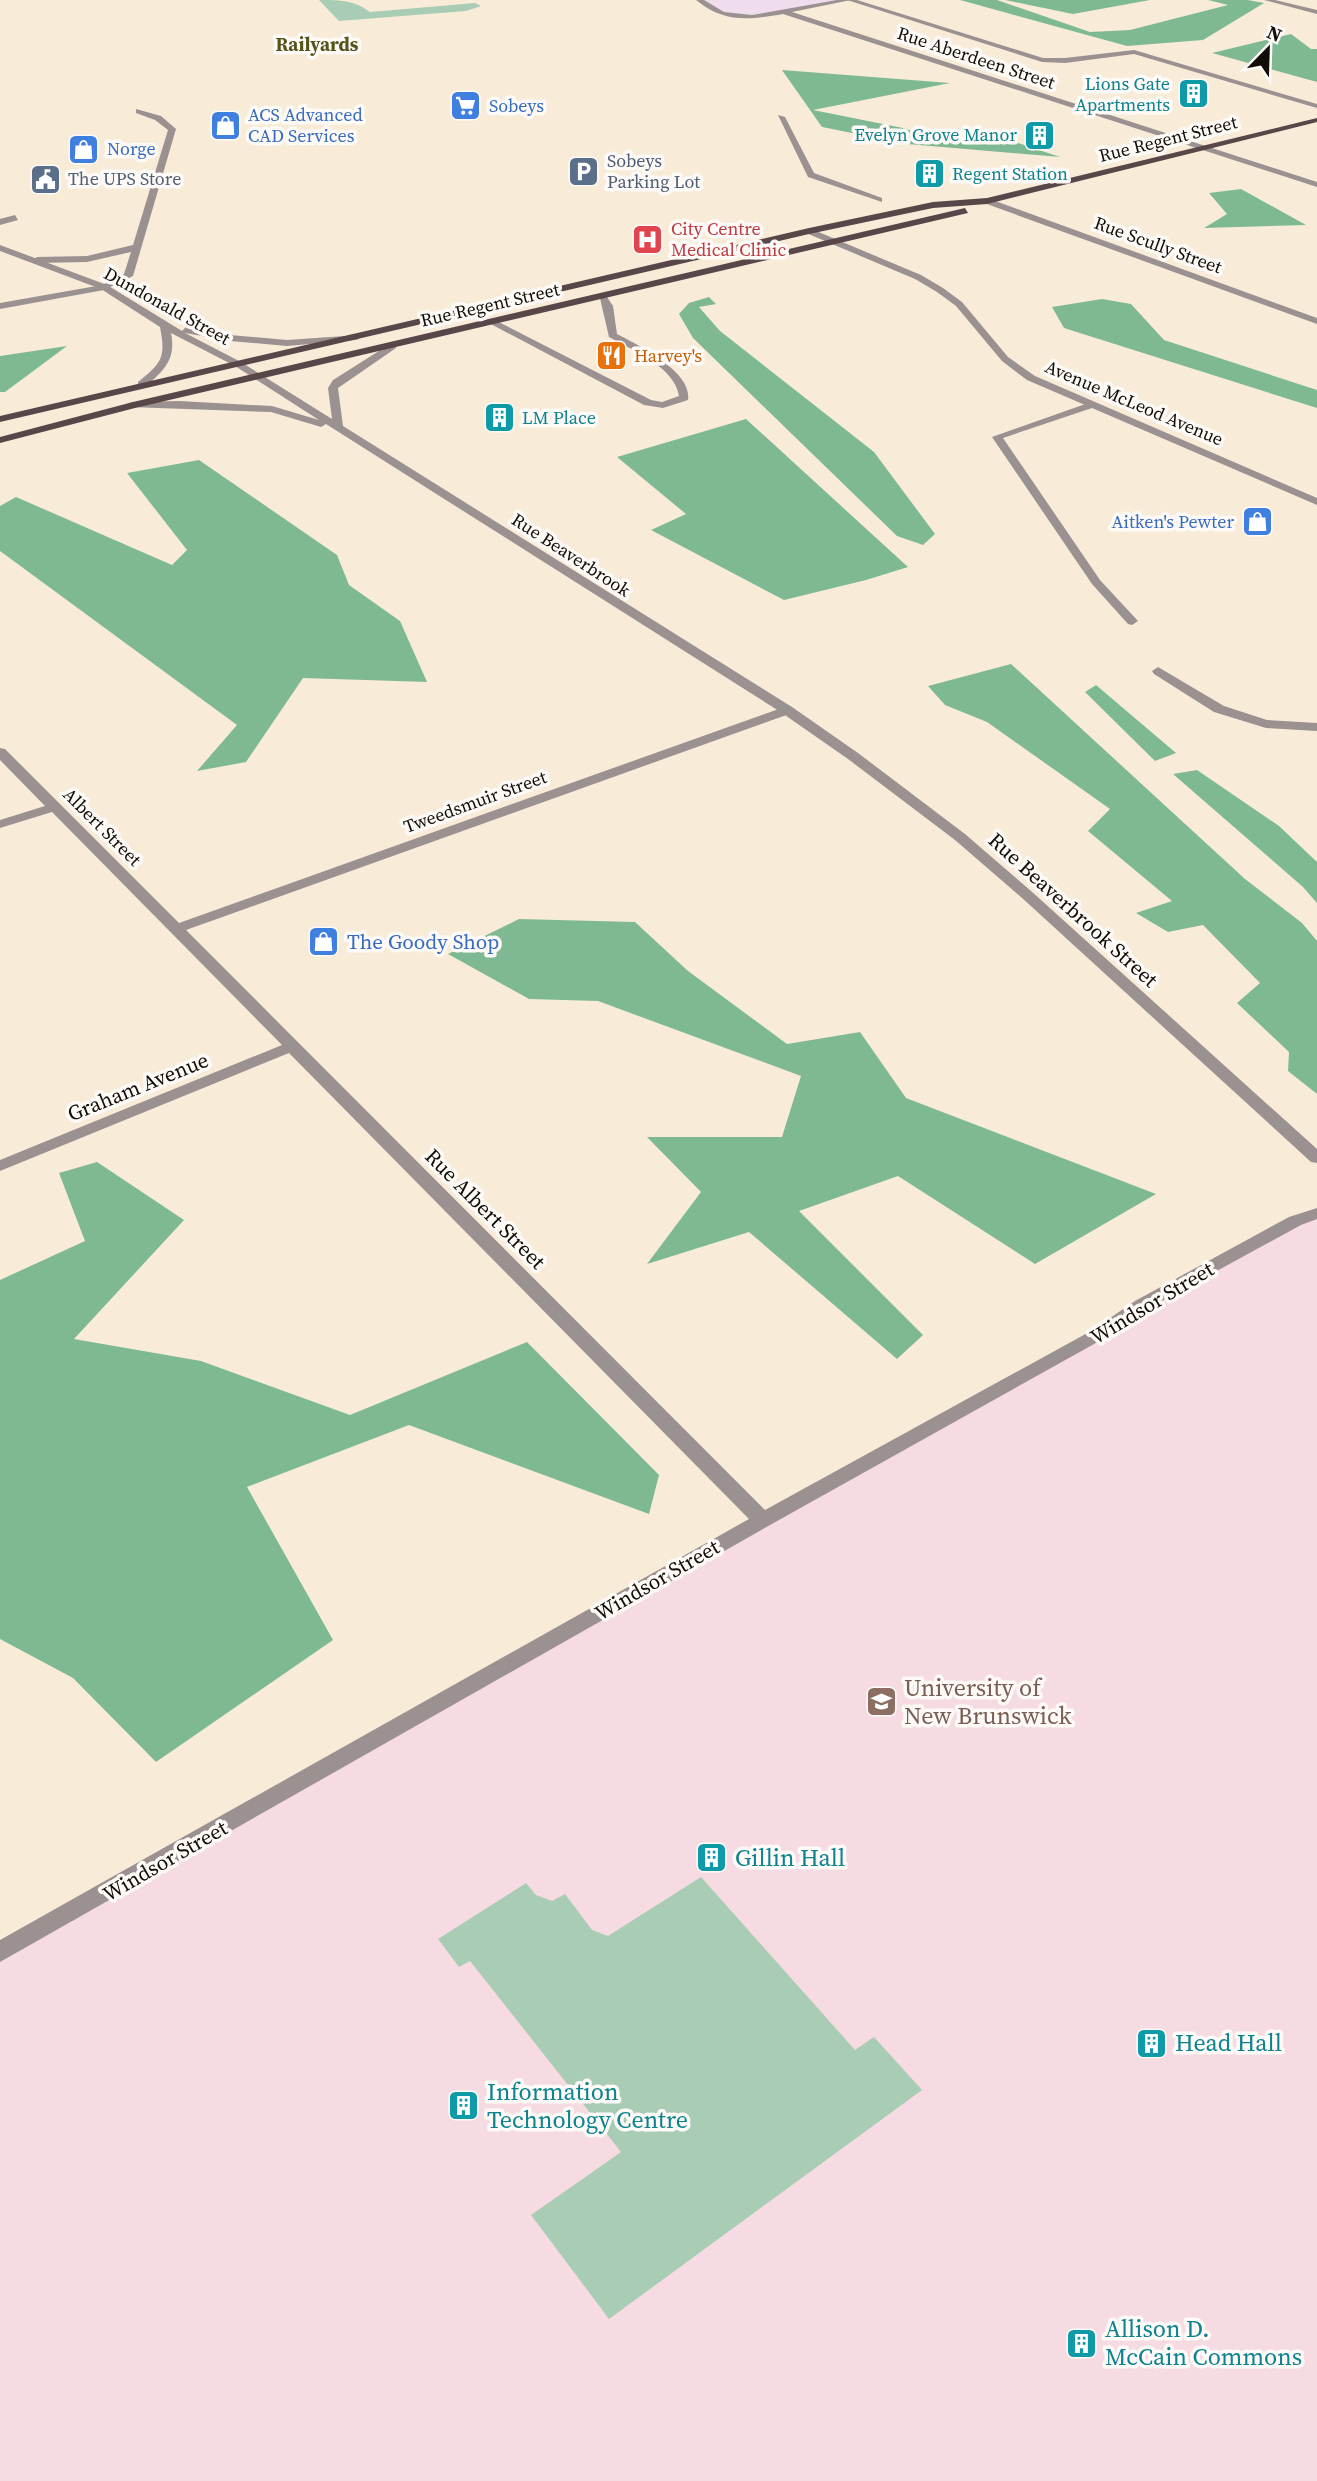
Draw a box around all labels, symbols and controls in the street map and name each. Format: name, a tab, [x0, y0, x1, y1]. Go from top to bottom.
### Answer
north arrow	[1233, 14, 1303, 84]
text: N	[1263, 19, 1286, 48]
street label: Rue Aberdeen Street	[894, 20, 1058, 95]
district label: Railyards	[275, 31, 359, 57]
place label: Lions Gate Apartments	[1075, 71, 1170, 117]
building icon: Lions Gate Apartments	[1176, 77, 1210, 111]
supermarket icon: Sobeys	[449, 89, 483, 123]
place label: Sobeys	[489, 93, 544, 118]
place label: ACS Advanced CAD Services	[248, 102, 363, 148]
shop icon: ACS Advanced CAD Services	[208, 108, 242, 142]
street label: Rue Regent Street	[1096, 109, 1240, 168]
building icon: Evelyn Grove Manor	[1023, 118, 1057, 152]
place label: Evelyn Grove Manor	[854, 122, 1017, 147]
shop icon: Norge	[67, 132, 101, 166]
place label: Norge	[107, 136, 156, 161]
place label: Sobeys Parking Lot	[607, 148, 700, 194]
parking icon: Sobeys Parking Lot	[567, 154, 601, 188]
building icon: Regent Station	[912, 157, 946, 191]
place label: Regent Station	[952, 161, 1068, 186]
public building icon: The UPS Store	[28, 162, 62, 196]
place label: The UPS Store	[68, 166, 181, 191]
street label: Rue Scully Street	[1091, 210, 1226, 279]
place label: City Centre Medical Clinic	[671, 216, 786, 262]
hospital icon: City Centre Medical Clinic	[631, 222, 665, 256]
street label: Dundonald Street	[100, 261, 235, 351]
street label: Rue Regent Street	[418, 276, 562, 333]
restaurant icon: Harvey's	[594, 339, 628, 373]
place label: Harvey's	[634, 343, 702, 368]
street label: Avenue McLeod Avenue	[1041, 354, 1227, 451]
building icon: LM Place	[482, 401, 516, 435]
place label: LM Place	[522, 405, 596, 430]
shop icon: Aitken's Pewter	[1240, 505, 1274, 539]
street label: Rue Beaverbrook	[507, 507, 636, 602]
place label: Aitken's Pewter	[1112, 509, 1234, 534]
street label: Tweedsmuir Street	[400, 764, 550, 839]
street label: Albert Street	[58, 782, 147, 871]
street label: Rue Beaverbrook Street	[982, 826, 1165, 994]
shop icon: The Goody Shop	[307, 925, 341, 959]
place label: The Goody Shop	[347, 927, 499, 956]
street label: Graham Avenue	[63, 1045, 213, 1128]
street label: Rue Albert Street	[419, 1142, 552, 1275]
street label: Windsor Street	[1085, 1254, 1219, 1351]
street label: Windsor Street	[589, 1532, 724, 1627]
place label: University of New Brunswick	[904, 1671, 1072, 1732]
school or university icon: University of New Brunswick	[864, 1685, 898, 1719]
street label: Windsor Street	[97, 1813, 232, 1908]
building icon: Gillin Hall	[695, 1841, 729, 1875]
place label: Gillin Hall	[735, 1841, 845, 1874]
building icon: Head Hall	[1135, 2026, 1169, 2060]
place label: Head Hall	[1175, 2026, 1282, 2059]
place label: Information Technology Centre	[487, 2075, 688, 2136]
building icon: Information Technology Centre	[447, 2089, 481, 2123]
place label: Allison D. McCain Commons	[1105, 2312, 1302, 2373]
building icon: Allison D. McCain Commons	[1065, 2326, 1099, 2360]

